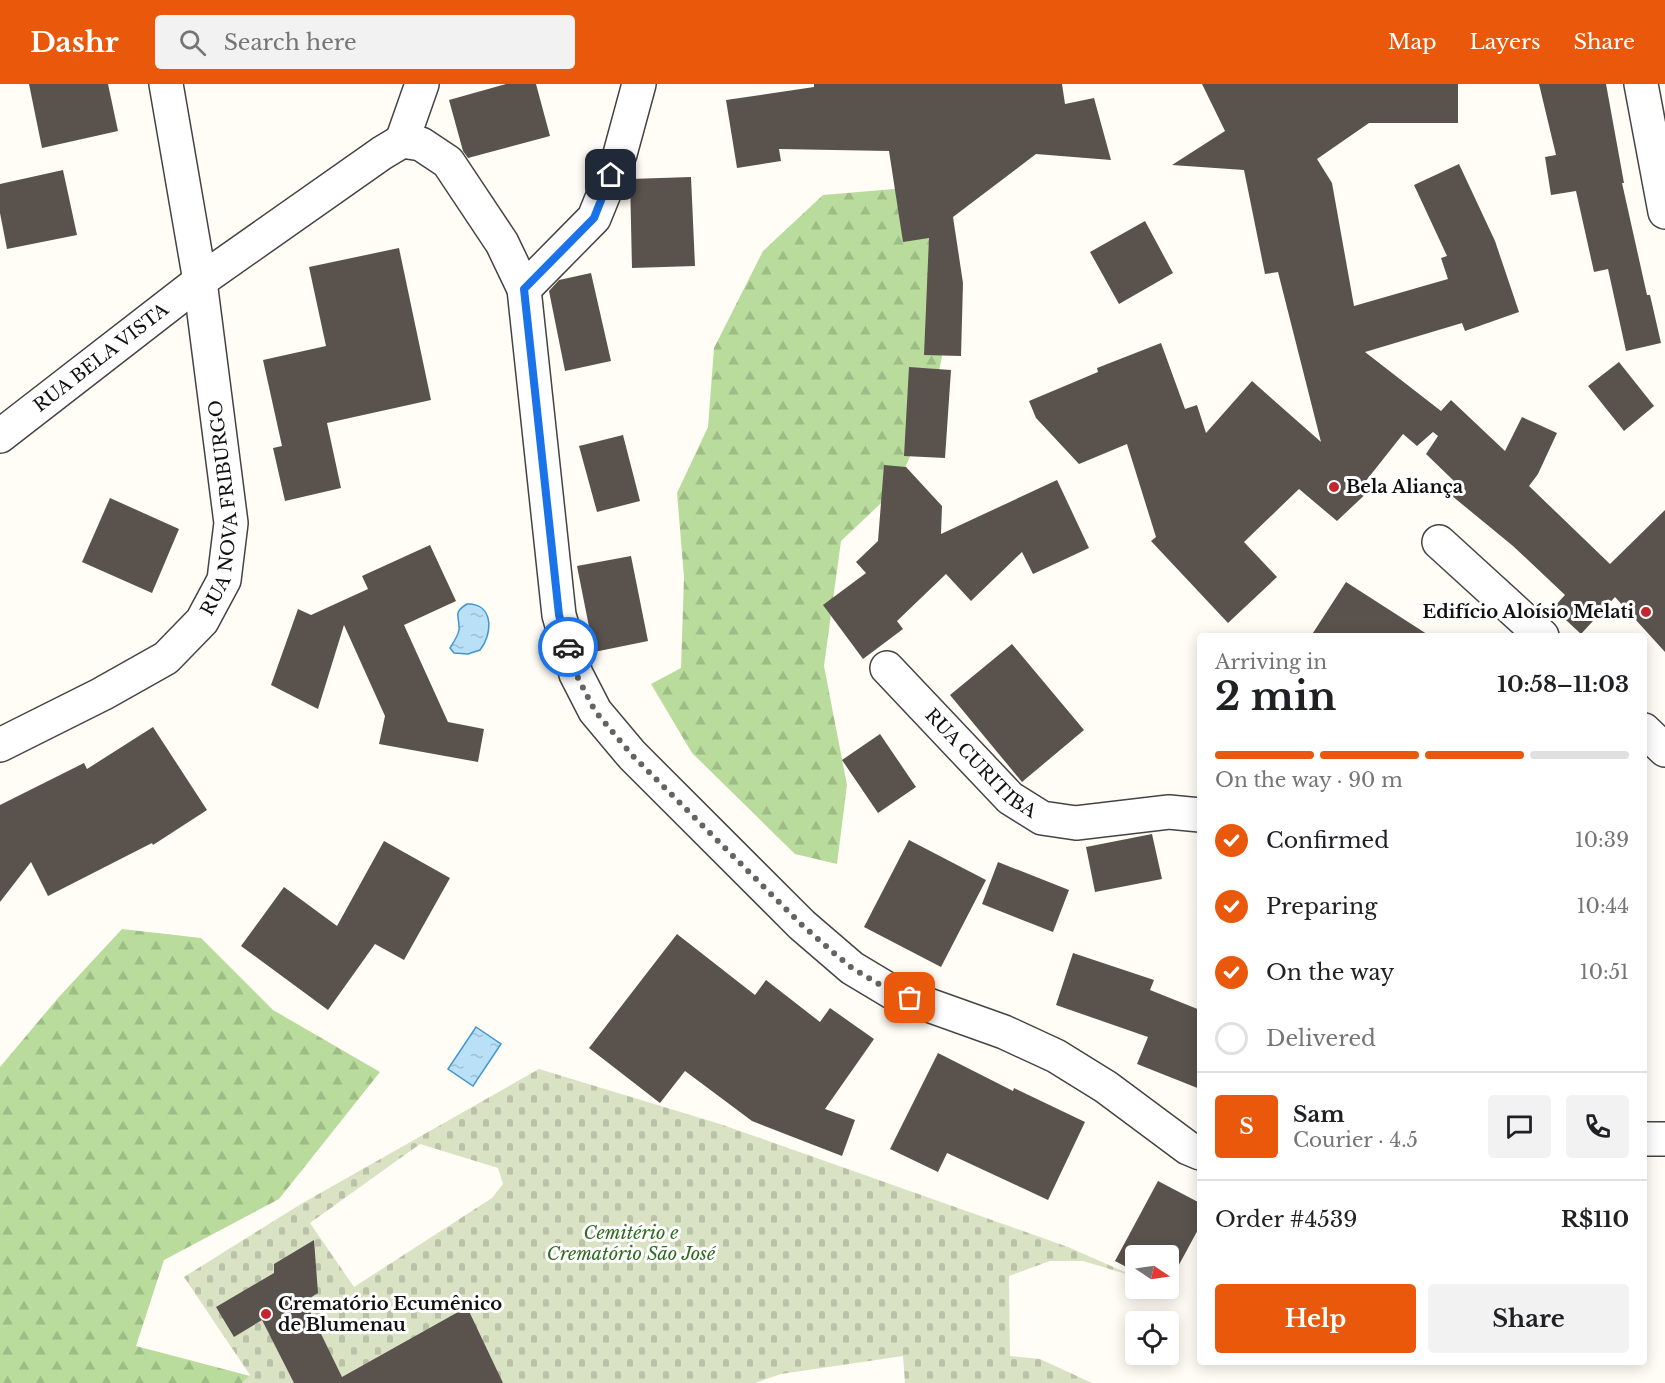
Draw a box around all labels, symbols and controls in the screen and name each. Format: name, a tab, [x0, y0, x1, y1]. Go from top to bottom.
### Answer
search box	[155, 15, 575, 69]
text: Dashr	[30, 25, 119, 60]
icon: search	[176, 26, 209, 59]
text: Search here	[224, 29, 357, 56]
text: Map	[1388, 29, 1437, 55]
text: Layers	[1470, 29, 1541, 55]
text: Share	[1574, 29, 1635, 55]
pin	[585, 149, 636, 200]
icon: home	[594, 158, 627, 191]
street label: RUA BELA VISTA	[29, 298, 174, 417]
street label: RUA NOVA FRIBURGO	[196, 399, 243, 619]
place label: Bela Aliança	[1346, 476, 1464, 498]
marker: Bela Aliança	[1327, 480, 1341, 494]
place label: Edifício Aloísio Melati	[1422, 601, 1634, 623]
marker: Edifício Aloísio Melati	[1639, 605, 1653, 619]
courier	[538, 617, 598, 677]
icon: car	[552, 631, 585, 664]
text: Arriving in	[1215, 650, 1327, 674]
text: 10:58–11:03	[1497, 671, 1629, 698]
text: 2 min	[1215, 672, 1336, 721]
street label: RUA CURITIBA	[920, 704, 1041, 823]
text: On the way · 90 m	[1215, 768, 1403, 792]
icon: check	[1215, 824, 1248, 857]
text: Confirmed	[1266, 827, 1389, 854]
text: 10:39	[1575, 828, 1629, 852]
icon: check	[1215, 890, 1248, 923]
text: Preparing	[1266, 893, 1377, 920]
text: 10:44	[1577, 894, 1629, 918]
icon: check	[1215, 956, 1248, 989]
text: On the way	[1266, 959, 1394, 986]
text: 10:51	[1580, 960, 1629, 984]
pin	[884, 972, 935, 1023]
icon: bag	[893, 981, 926, 1014]
text: Delivered	[1266, 1025, 1376, 1052]
button: chat	[1488, 1095, 1551, 1158]
button: phone	[1566, 1095, 1629, 1158]
text: Sam	[1293, 1101, 1345, 1128]
text: S	[1239, 1113, 1254, 1140]
text: Courier · 4.5	[1293, 1128, 1418, 1152]
text: Order #4539	[1215, 1206, 1358, 1233]
text: R$110	[1561, 1206, 1629, 1233]
park label: Cemitério e Crematório São José	[547, 1222, 717, 1265]
north arrow	[1125, 1245, 1179, 1299]
map controls	[1125, 1245, 1179, 1365]
button: Help	[1215, 1284, 1416, 1353]
button: Share	[1428, 1284, 1629, 1353]
place label: Crematório Ecumênico de Blumenau	[278, 1293, 502, 1336]
marker: Crematório Ecumênico de Blumenau	[259, 1307, 273, 1321]
button: locate	[1125, 1311, 1179, 1365]

